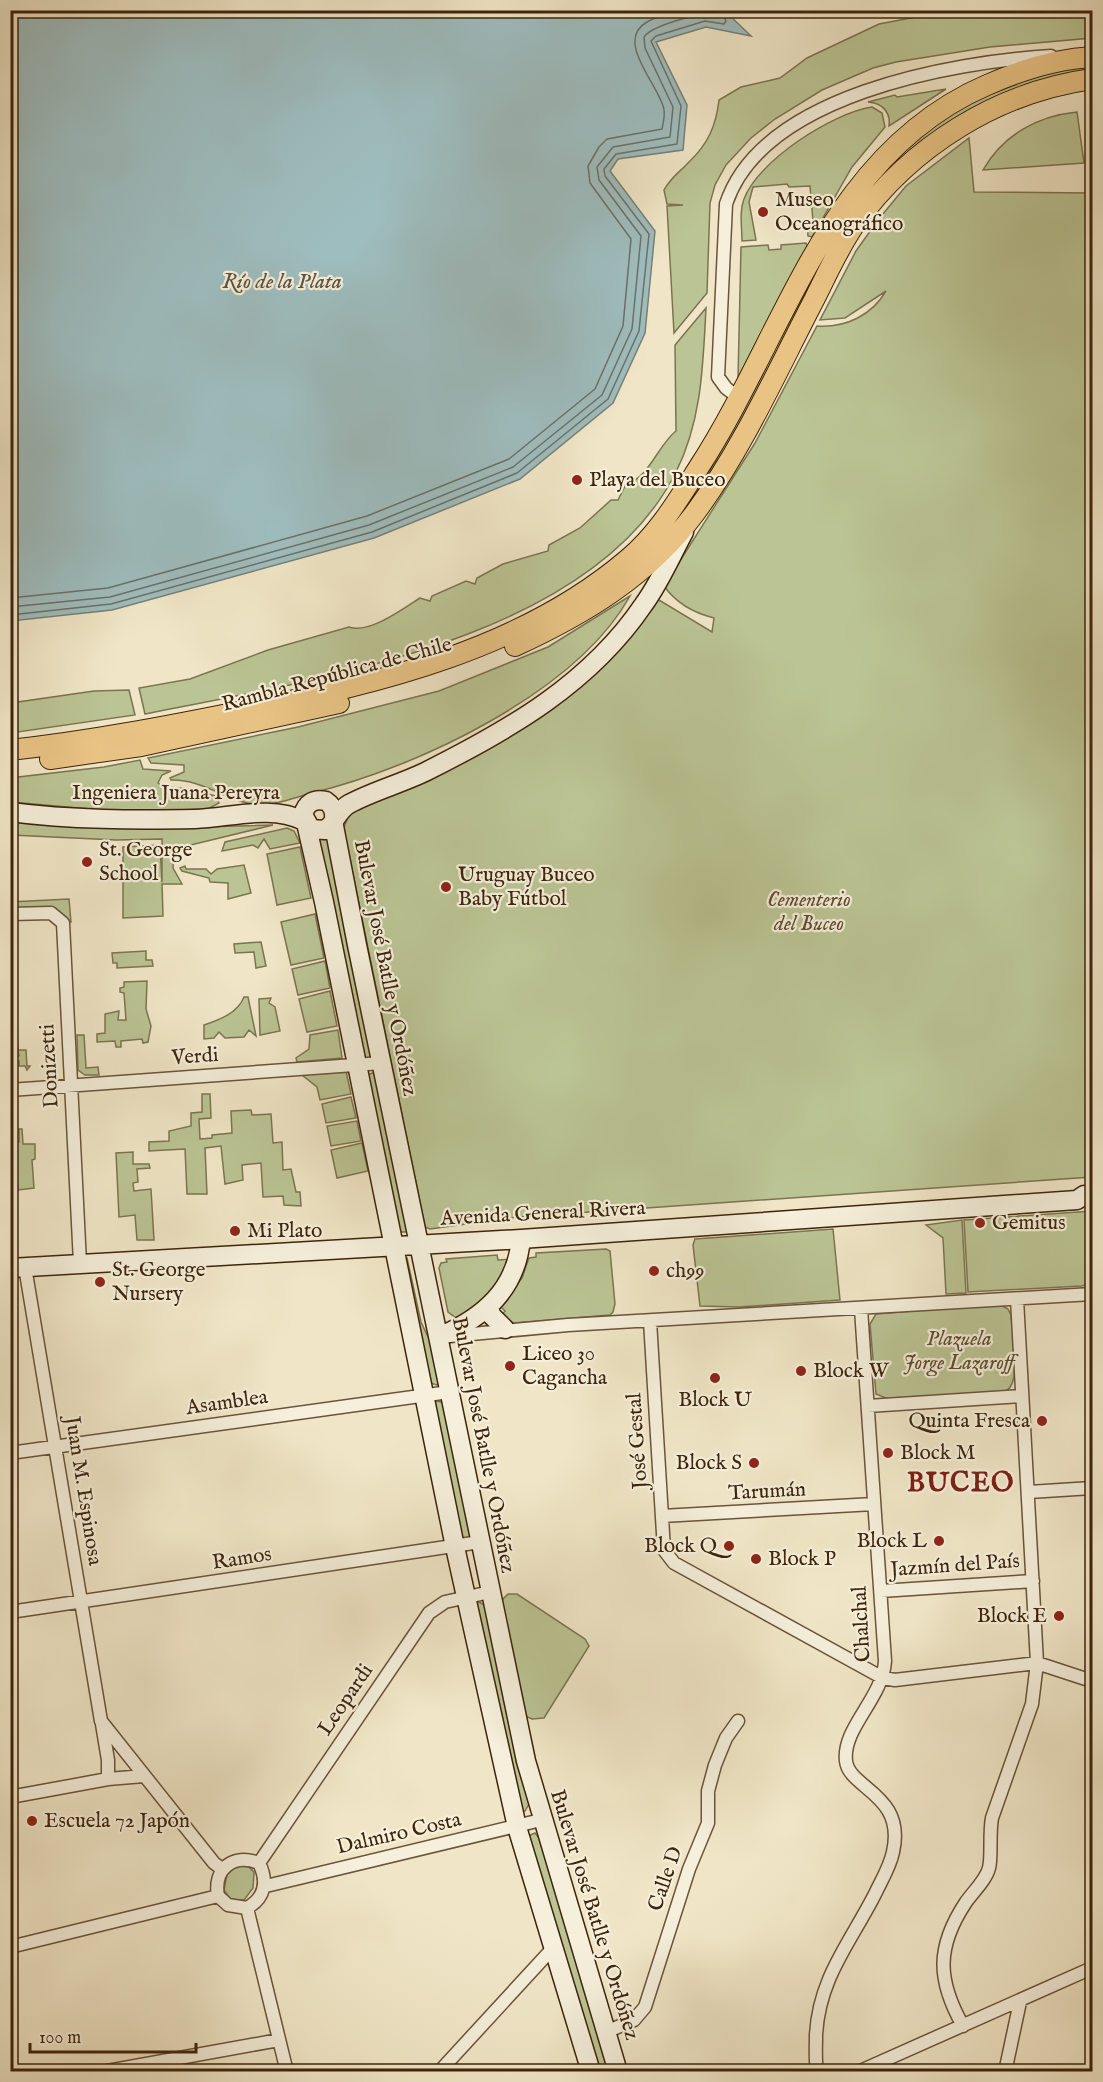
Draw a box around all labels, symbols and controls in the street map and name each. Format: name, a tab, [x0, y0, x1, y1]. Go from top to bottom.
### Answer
place label: Museo Oceanográfico	[775, 187, 903, 238]
marker: Museo Oceanográfico	[756, 205, 770, 219]
water label: Río de la Plata	[222, 268, 342, 296]
place label: Playa del Buceo	[589, 467, 726, 494]
marker: Playa del Buceo	[570, 473, 584, 487]
street label: Rambla República de Chile	[219, 631, 455, 719]
street label: Ingeniera Juana Pereyra	[72, 780, 281, 807]
place label: St. George School	[99, 837, 193, 888]
street label: Bulevar José Batlle y Ordóñez	[347, 838, 423, 1099]
marker: St. George School	[80, 855, 94, 869]
place label: Uruguay Buceo Baby Fútbol	[458, 862, 595, 913]
marker: Uruguay Buceo Baby Fútbol	[439, 880, 453, 894]
park label: Cementerio del Buceo	[767, 887, 851, 938]
street label: Donizetti	[34, 1023, 66, 1109]
street label: Verdi	[170, 1042, 219, 1072]
street label: Avenida General Rivera	[439, 1195, 647, 1233]
place label: Gemitus	[992, 1210, 1066, 1237]
marker: Gemitus	[973, 1216, 987, 1230]
place label: Mi Plato	[247, 1218, 322, 1245]
marker: Mi Plato	[228, 1224, 242, 1238]
place label: St. George Nursery	[112, 1257, 206, 1308]
place label: ch99	[666, 1258, 705, 1285]
marker: ch99	[647, 1264, 661, 1278]
marker: St. George Nursery	[93, 1275, 107, 1289]
street label: Bulevar José Batlle y Ordóñez	[445, 1315, 521, 1576]
park label: Plazuela Jorge Lazaroff	[903, 1326, 1019, 1377]
place label: Liceo 30 Cagancha	[522, 1341, 608, 1392]
place label: Block W	[813, 1358, 890, 1385]
marker: Liceo 30 Cagancha	[503, 1359, 517, 1373]
marker: Block W	[794, 1364, 808, 1378]
marker: Block U	[708, 1371, 722, 1385]
street label: Asamblea	[183, 1384, 271, 1422]
place label: Block U	[678, 1387, 752, 1414]
street label: José Gestal	[621, 1392, 655, 1492]
place label: Quinta Fresca	[908, 1408, 1031, 1435]
street label: Juan M. Espinosa	[58, 1413, 108, 1568]
marker: Quinta Fresca	[1035, 1414, 1049, 1428]
place label: Block M	[900, 1440, 976, 1467]
marker: Block M	[881, 1446, 895, 1460]
place label: Block S	[676, 1450, 742, 1477]
marker: Block S	[747, 1456, 761, 1470]
district label: BUCEO	[907, 1467, 1015, 1501]
street label: Tarumán	[727, 1476, 807, 1508]
place label: Block L	[856, 1528, 927, 1555]
place label: Block Q	[644, 1533, 732, 1560]
marker: Block L	[932, 1534, 946, 1548]
marker: Block Q	[722, 1539, 736, 1553]
street label: Ramos	[210, 1541, 274, 1577]
place label: Block P	[768, 1546, 836, 1573]
street label: Jazmín del País	[887, 1548, 1021, 1584]
marker: Block P	[749, 1552, 763, 1566]
street label: Chalchal	[847, 1585, 877, 1663]
place label: Block E	[977, 1603, 1047, 1630]
marker: Block E	[1052, 1609, 1066, 1623]
street label: Leopardi	[312, 1659, 380, 1741]
street label: Bulevar José Batlle y Ordóñez	[543, 1787, 645, 2044]
street label: Dalmiro Costa	[334, 1806, 465, 1861]
place label: Escuela 72 Japón	[44, 1808, 190, 1835]
marker: Escuela 72 Japón	[25, 1814, 39, 1828]
street label: Calle D	[642, 1843, 690, 1915]
scale bar	[30, 2016, 196, 2054]
text: 100 m	[39, 2027, 81, 2050]

